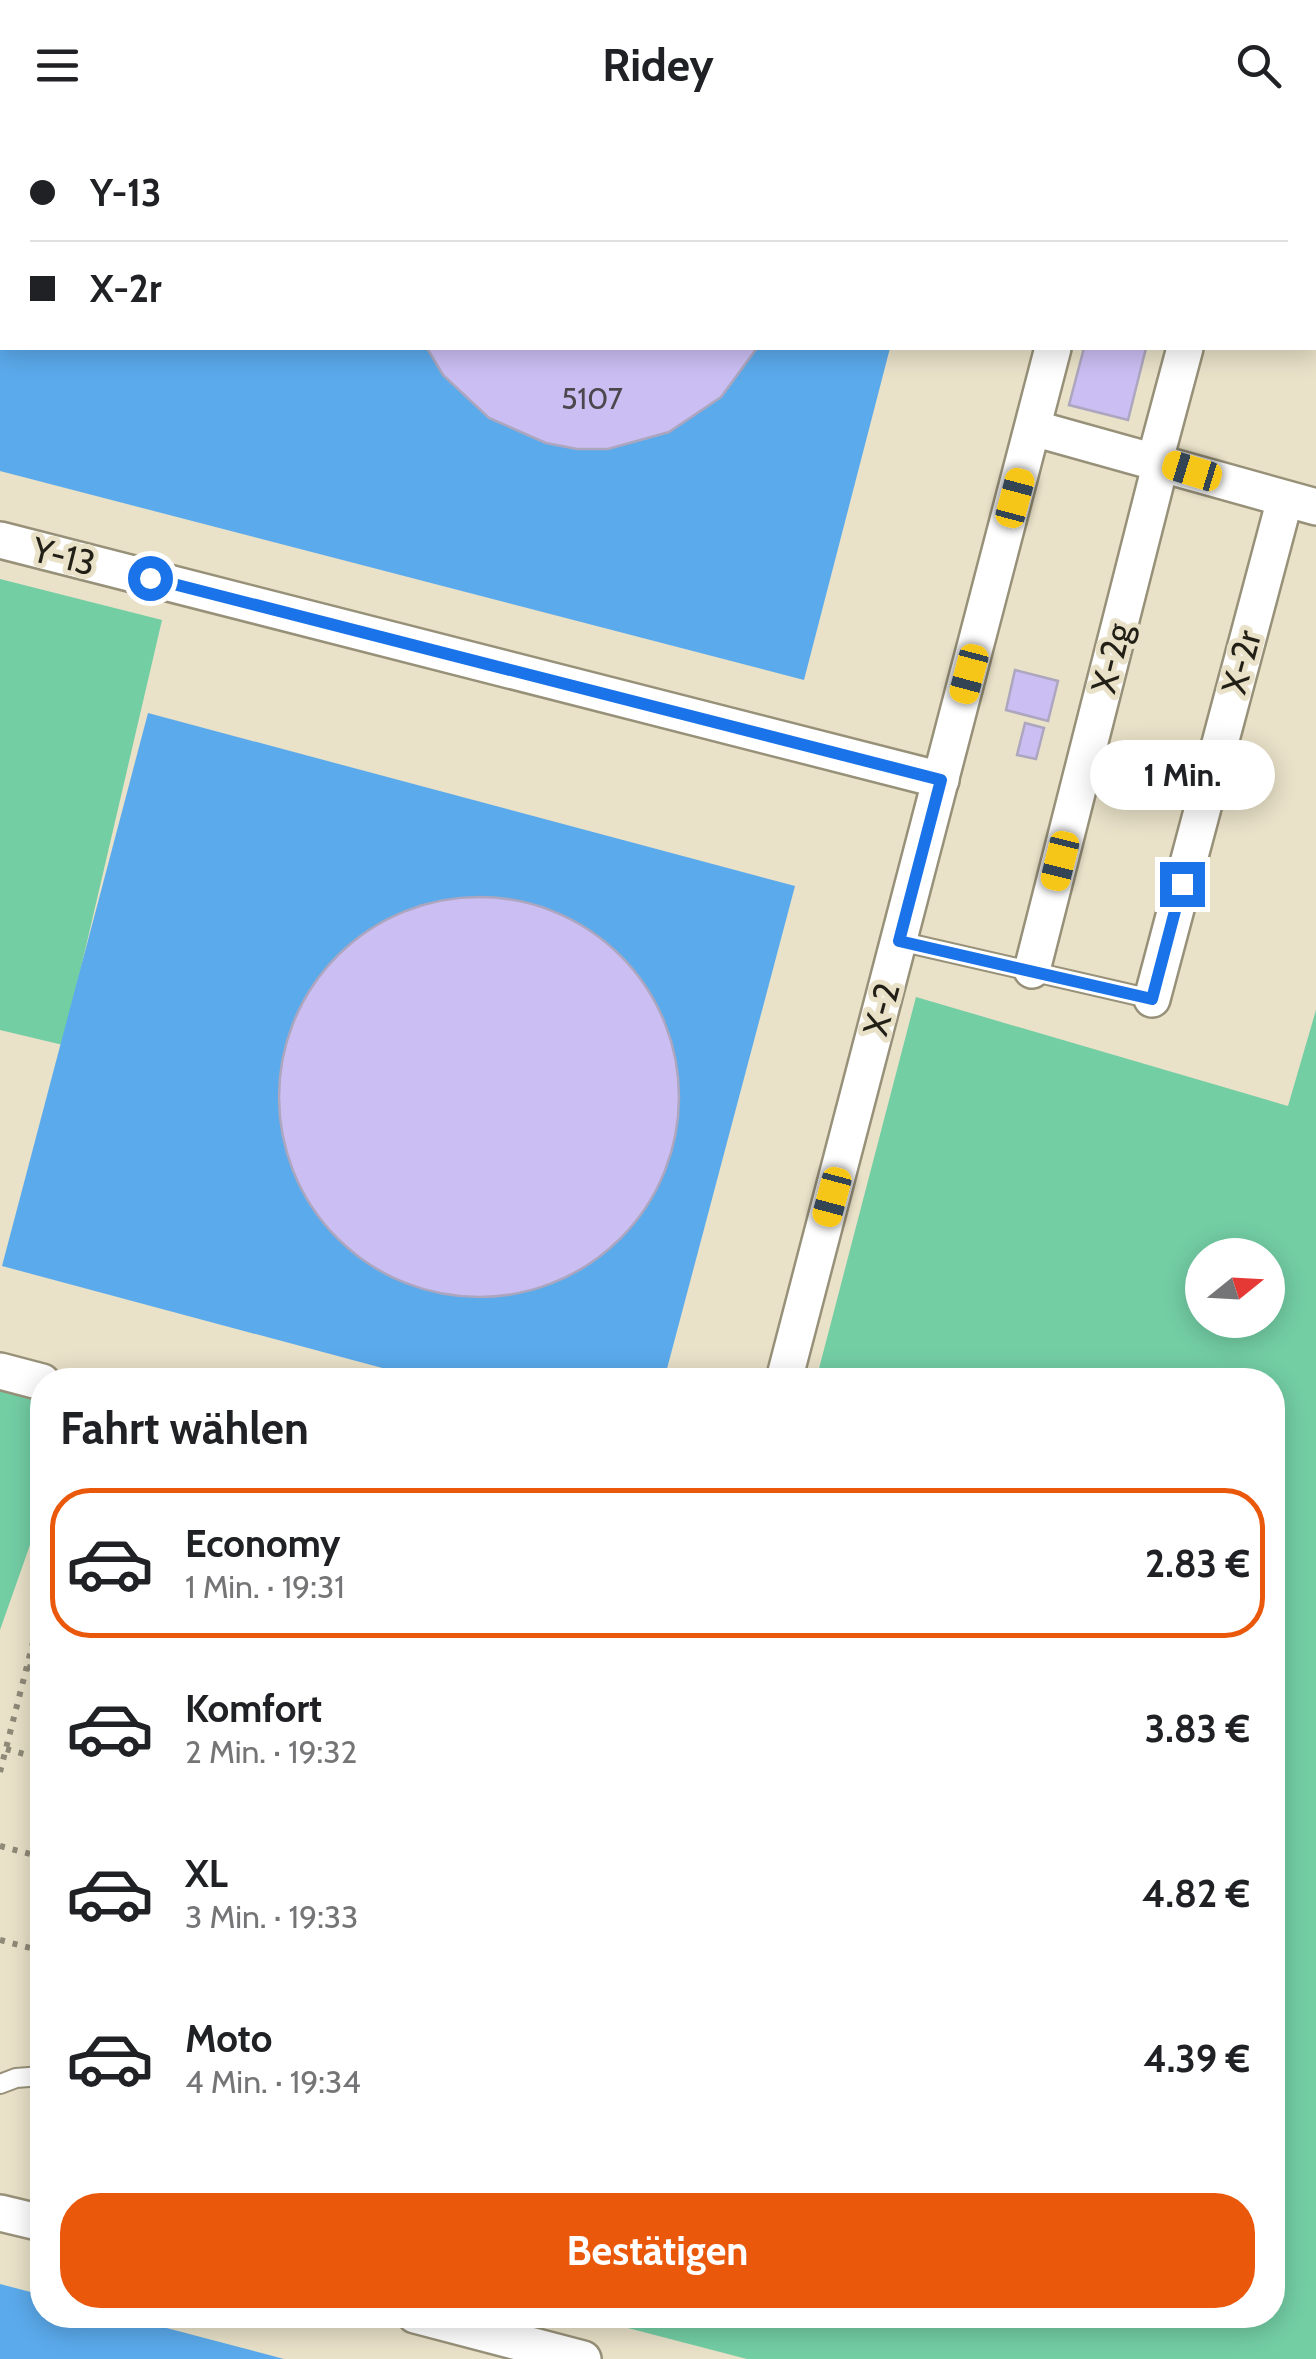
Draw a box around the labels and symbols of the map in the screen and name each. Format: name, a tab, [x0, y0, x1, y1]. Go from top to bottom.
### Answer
house number: 5107	[561, 380, 623, 417]
car	[1159, 448, 1225, 494]
car	[993, 465, 1037, 531]
street label: Y-13	[27, 527, 100, 585]
route start	[128, 556, 173, 601]
street label: X-2g	[1082, 618, 1141, 697]
street label: X-2r	[1212, 626, 1270, 698]
car	[947, 641, 991, 707]
callout: 1 Min.	[1090, 739, 1274, 809]
car	[1038, 828, 1082, 894]
route end	[1160, 862, 1205, 907]
street label: X-2	[853, 978, 909, 1040]
car	[810, 1164, 854, 1230]
north arrow	[1185, 1238, 1285, 1338]

